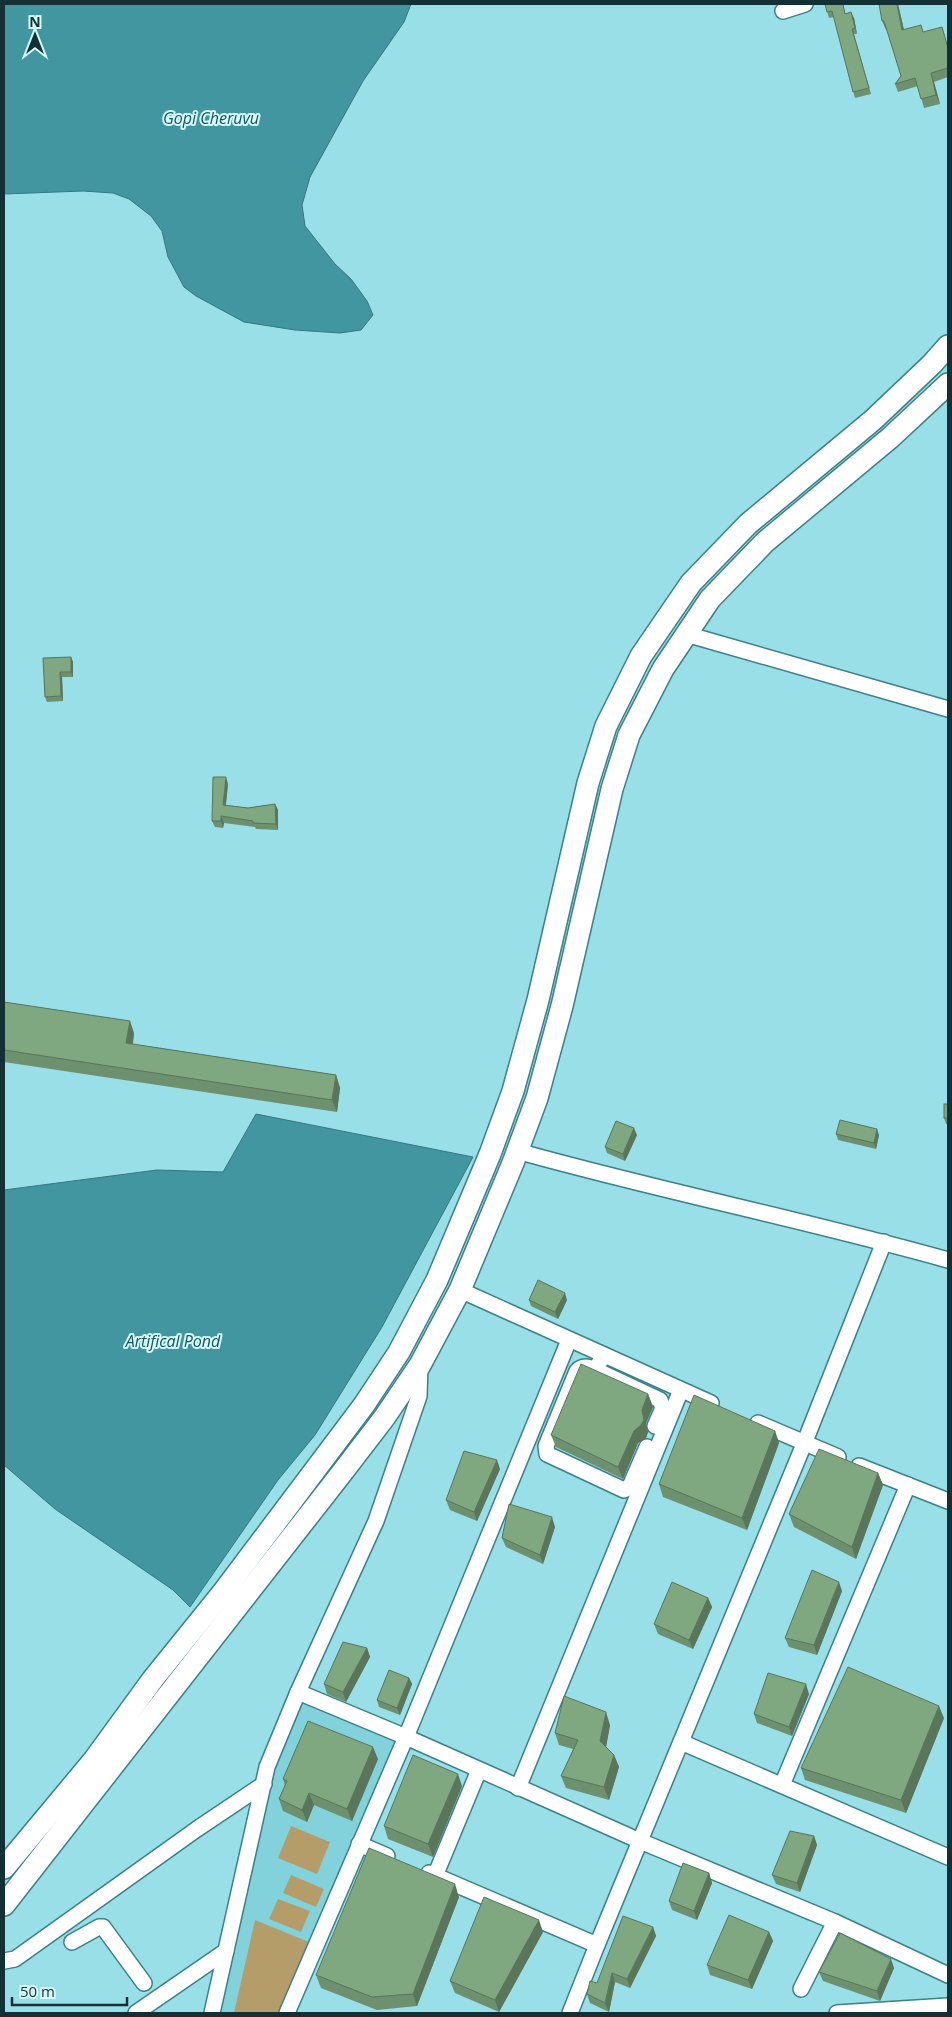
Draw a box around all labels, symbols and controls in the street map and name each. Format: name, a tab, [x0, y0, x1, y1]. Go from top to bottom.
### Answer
north arrow	[10, 10, 60, 60]
text: N	[29, 12, 41, 31]
water label: Gopi Cheruvu	[163, 107, 259, 129]
water label: Artifical Pond	[125, 1330, 221, 1352]
scale bar	[12, 1974, 128, 2006]
text: 50 m	[20, 1981, 55, 2001]

